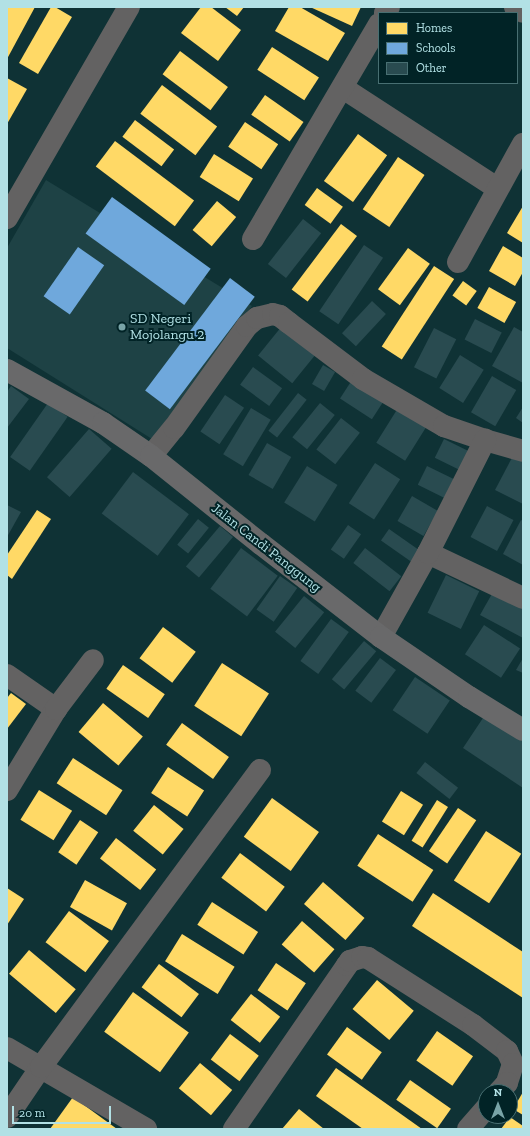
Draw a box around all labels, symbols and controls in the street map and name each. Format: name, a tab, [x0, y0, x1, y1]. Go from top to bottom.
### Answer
legend	[378, 12, 518, 84]
text: Homes	[416, 21, 452, 35]
text: Schools	[416, 41, 455, 55]
text: Other	[416, 61, 447, 75]
place label: SD Negeri Mojolangu 2	[130, 311, 204, 344]
marker: SD Negeri Mojolangu 2	[117, 322, 127, 332]
street label: Jalan Candi Panggung	[208, 500, 324, 596]
north arrow	[478, 1084, 518, 1124]
text: N	[494, 1086, 502, 1099]
scale bar	[14, 1098, 113, 1124]
text: 20 m	[19, 1106, 45, 1120]

